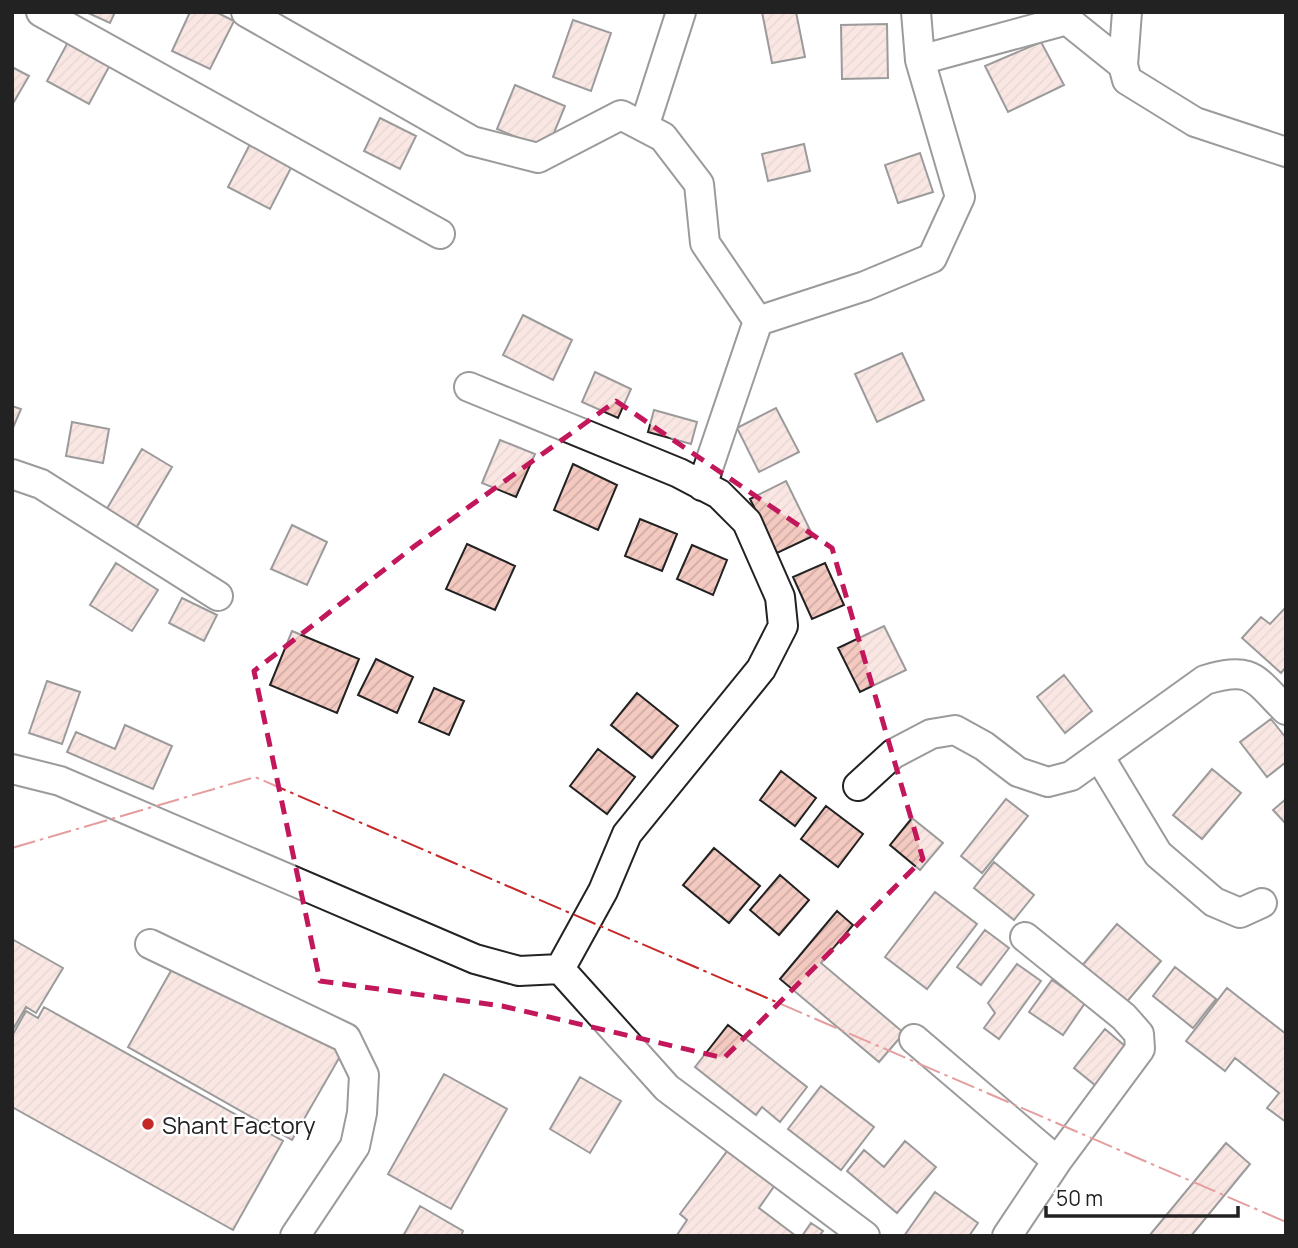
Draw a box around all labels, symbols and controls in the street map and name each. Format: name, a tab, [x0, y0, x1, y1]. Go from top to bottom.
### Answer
place label: Shant Factory	[162, 1108, 316, 1141]
marker: Shant Factory	[140, 1116, 156, 1132]
scale bar	[1046, 1174, 1238, 1218]
text: 50 m	[1056, 1184, 1103, 1212]

